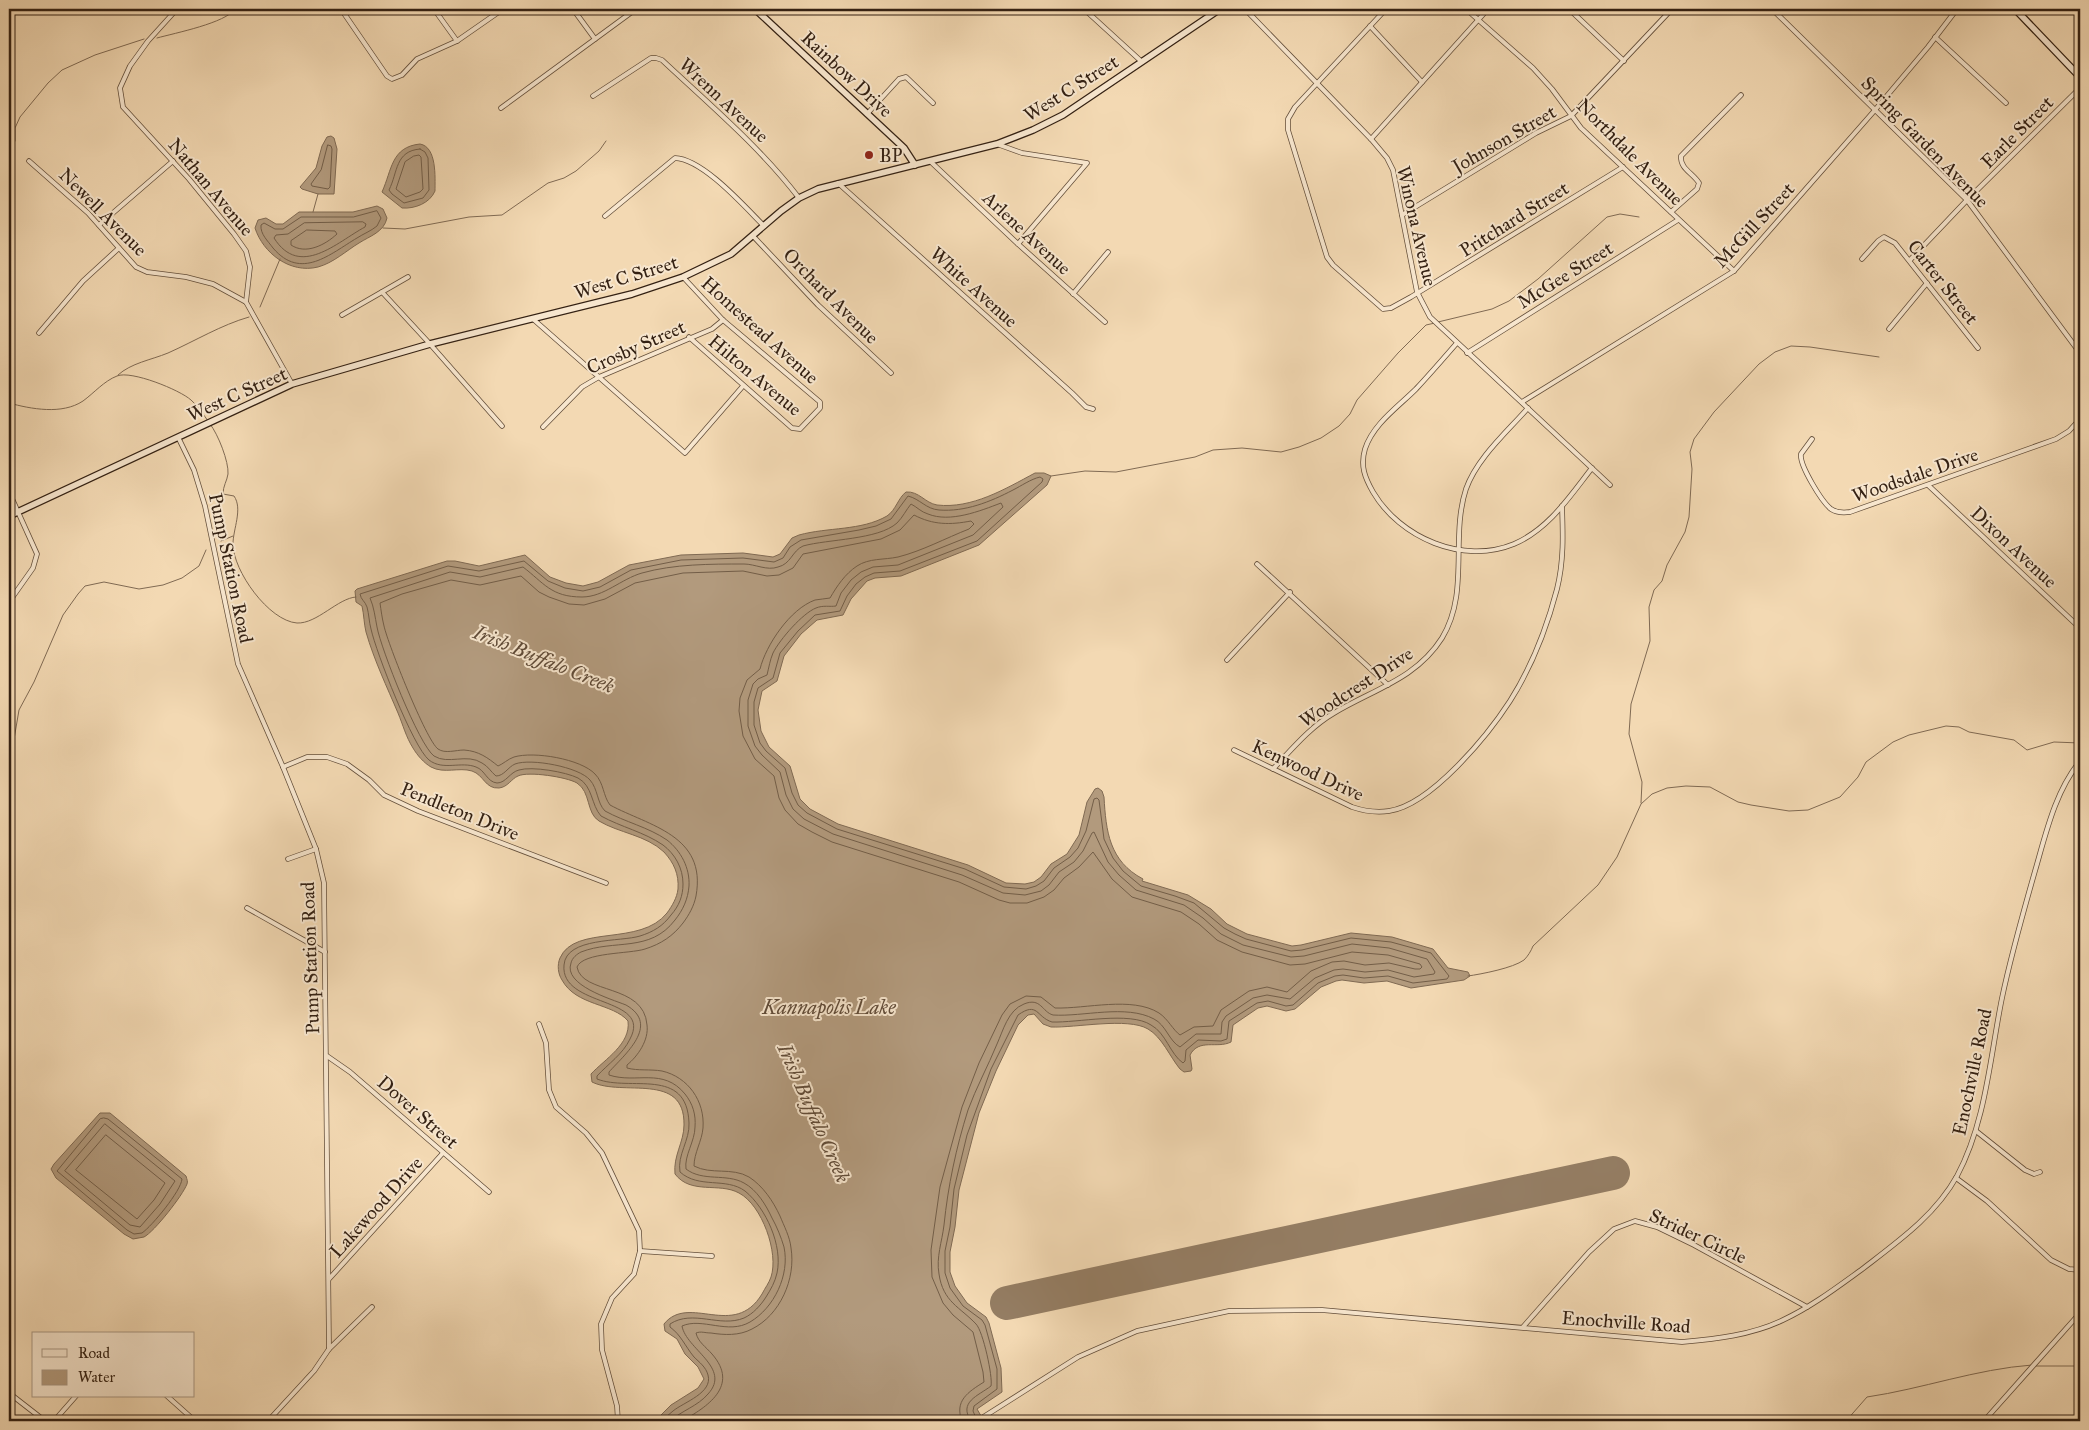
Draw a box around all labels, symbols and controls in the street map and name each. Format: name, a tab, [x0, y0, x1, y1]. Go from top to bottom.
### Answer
street label: Rainbow Drive	[797, 26, 897, 122]
street label: West C Street	[1019, 50, 1123, 126]
street label: Wrenn Avenue	[675, 53, 774, 147]
street label: Spring Garden Avenue	[1856, 72, 1994, 213]
street label: Earle Street	[1976, 91, 2058, 173]
street label: Northdale Avenue	[1572, 94, 1688, 210]
street label: Johnson Street	[1446, 100, 1561, 180]
street label: Nathan Avenue	[163, 133, 259, 241]
place label: BP	[879, 144, 902, 167]
marker: BP	[863, 149, 875, 161]
street label: Newell Avenue	[54, 163, 152, 261]
street label: Winona Avenue	[1392, 164, 1442, 288]
street label: Pritchard Street	[1455, 176, 1573, 262]
street label: McGill Street	[1709, 177, 1799, 272]
street label: Arlene Avenue	[977, 186, 1076, 280]
street label: Carter Street	[1903, 235, 1983, 329]
street label: McGee Street	[1513, 236, 1617, 313]
street label: White Avenue	[926, 242, 1022, 332]
street label: Orchard Avenue	[778, 243, 884, 349]
street label: West C Street	[571, 250, 681, 304]
street label: Homestead Avenue	[697, 271, 823, 389]
street label: Crosby Street	[583, 315, 689, 379]
street label: Hilton Avenue	[704, 329, 806, 421]
street label: West C Street	[183, 362, 291, 426]
street label: Woodsdale Drive	[1849, 443, 1981, 507]
street label: Pump Station Road	[204, 491, 258, 646]
street label: Dixon Avenue	[1966, 501, 2062, 593]
water label: Irish Buffalo Creek	[468, 620, 618, 701]
street label: Woodcrest Drive	[1295, 642, 1417, 732]
street label: Kenwood Drive	[1248, 734, 1368, 806]
street label: Pendleton Drive	[397, 777, 523, 845]
street label: Pump Station Road	[296, 881, 324, 1035]
water label: Kannapolis Lake	[761, 995, 896, 1020]
street label: Enochville Road	[1947, 1006, 1997, 1138]
water label: Irish Buffalo Creek	[770, 1039, 855, 1187]
street label: Dover Street	[373, 1071, 463, 1154]
street label: Lakewood Drive	[325, 1152, 427, 1262]
street label: Strider Circle	[1646, 1203, 1750, 1269]
street label: Enochville Road	[1561, 1306, 1692, 1338]
legend	[32, 1332, 195, 1398]
text: Road	[78, 1344, 110, 1362]
text: Water	[78, 1368, 115, 1386]

